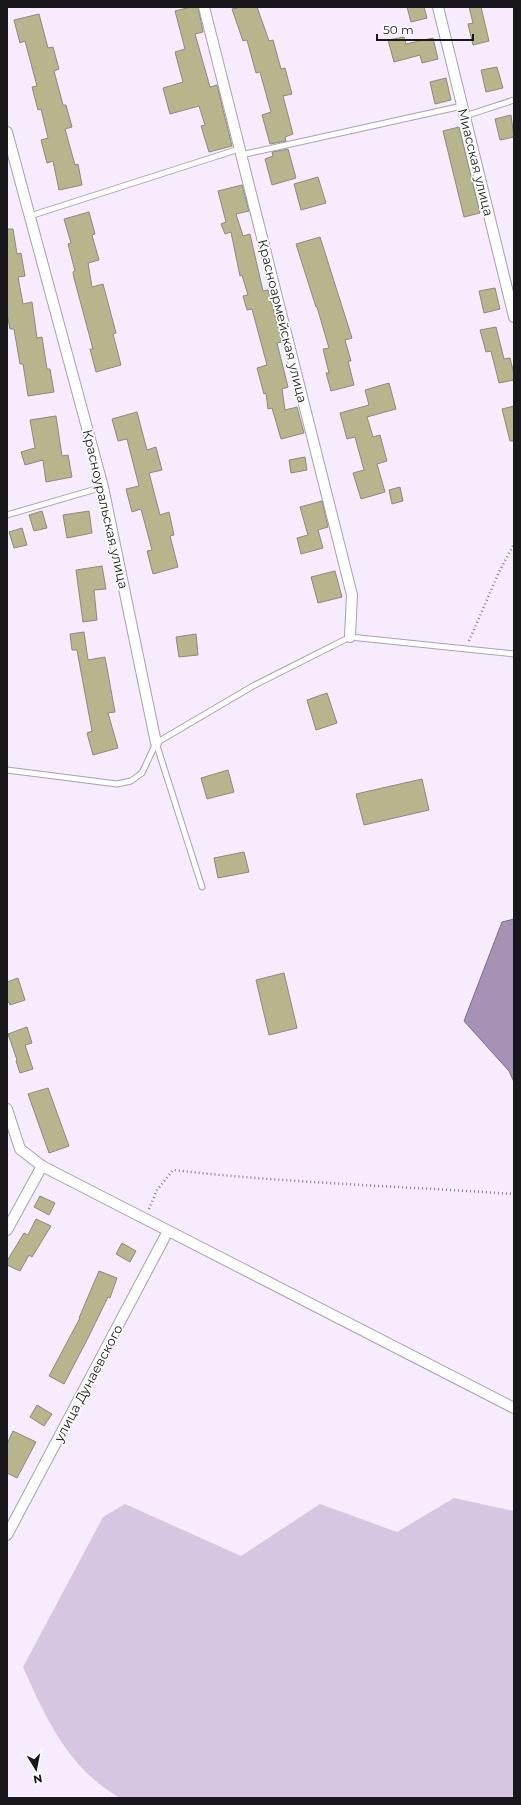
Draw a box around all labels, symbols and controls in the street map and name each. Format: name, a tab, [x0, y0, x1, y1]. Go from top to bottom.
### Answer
scale bar	[377, 16, 473, 42]
text: 50 m	[383, 22, 414, 37]
street label: Миасская улица	[455, 106, 497, 218]
street label: Красноармейская улица	[255, 238, 311, 404]
street label: Красноуральская улица	[80, 428, 132, 590]
street label: улица Дунаевского	[50, 1322, 126, 1445]
north arrow	[16, 1749, 56, 1789]
text: N	[32, 1771, 43, 1787]

